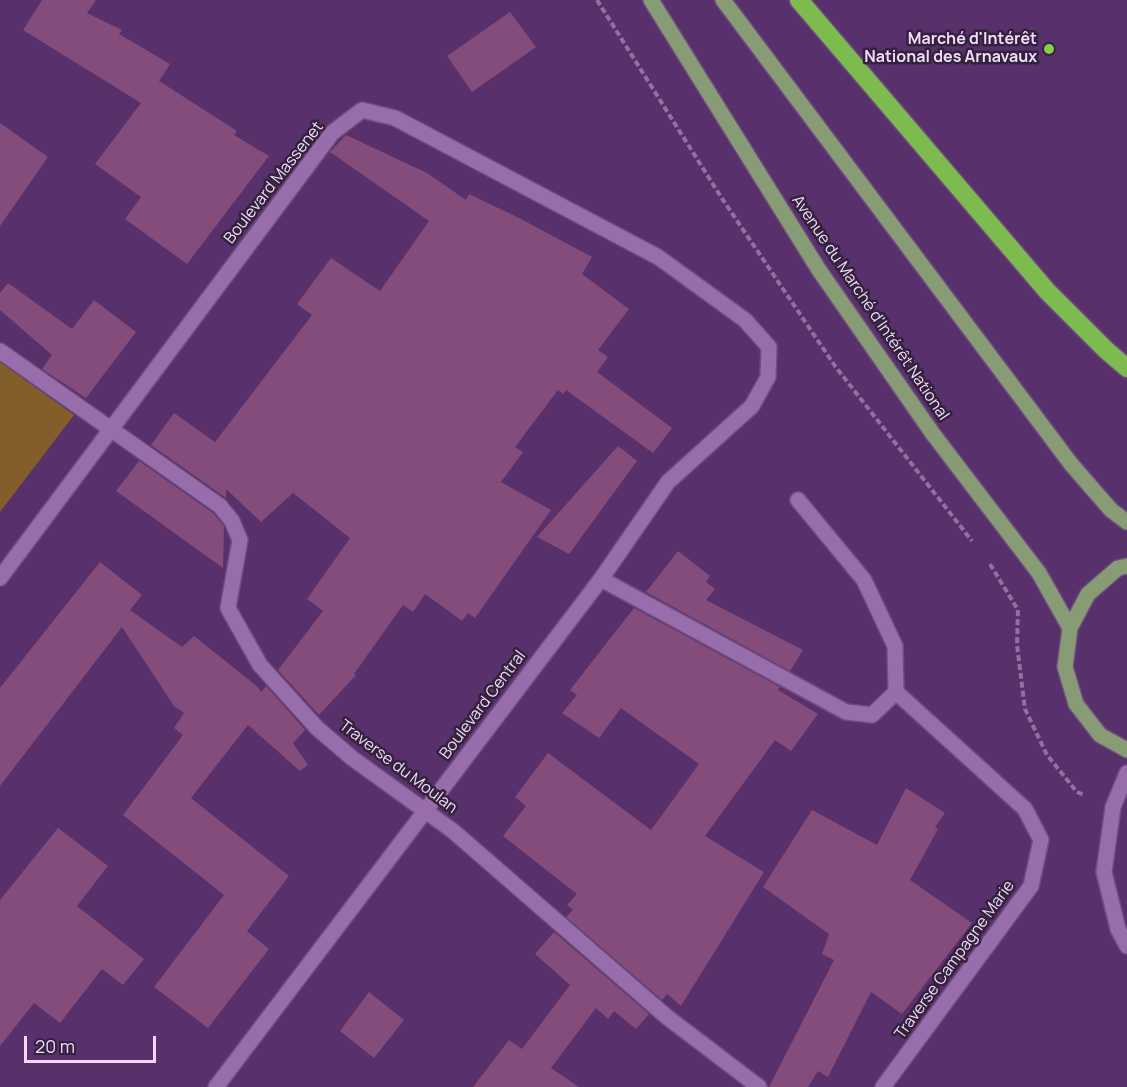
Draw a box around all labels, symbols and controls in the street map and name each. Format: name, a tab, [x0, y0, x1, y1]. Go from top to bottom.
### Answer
place label: Marché d'Intérêt National des Arnavaux	[864, 30, 1037, 68]
marker: Marché d'Intérêt National des Arnavaux	[1042, 42, 1056, 56]
street label: Boulevard Massenet	[220, 118, 328, 248]
street label: Avenue du Marché d'Intérêt National	[787, 192, 953, 424]
street label: Boulevard Central	[436, 647, 530, 763]
street label: Traverse du Moulan	[335, 716, 461, 818]
street label: Traverse Campagne Marie	[891, 877, 1019, 1043]
scale bar	[27, 1024, 159, 1062]
text: 20 m	[35, 1034, 75, 1058]

